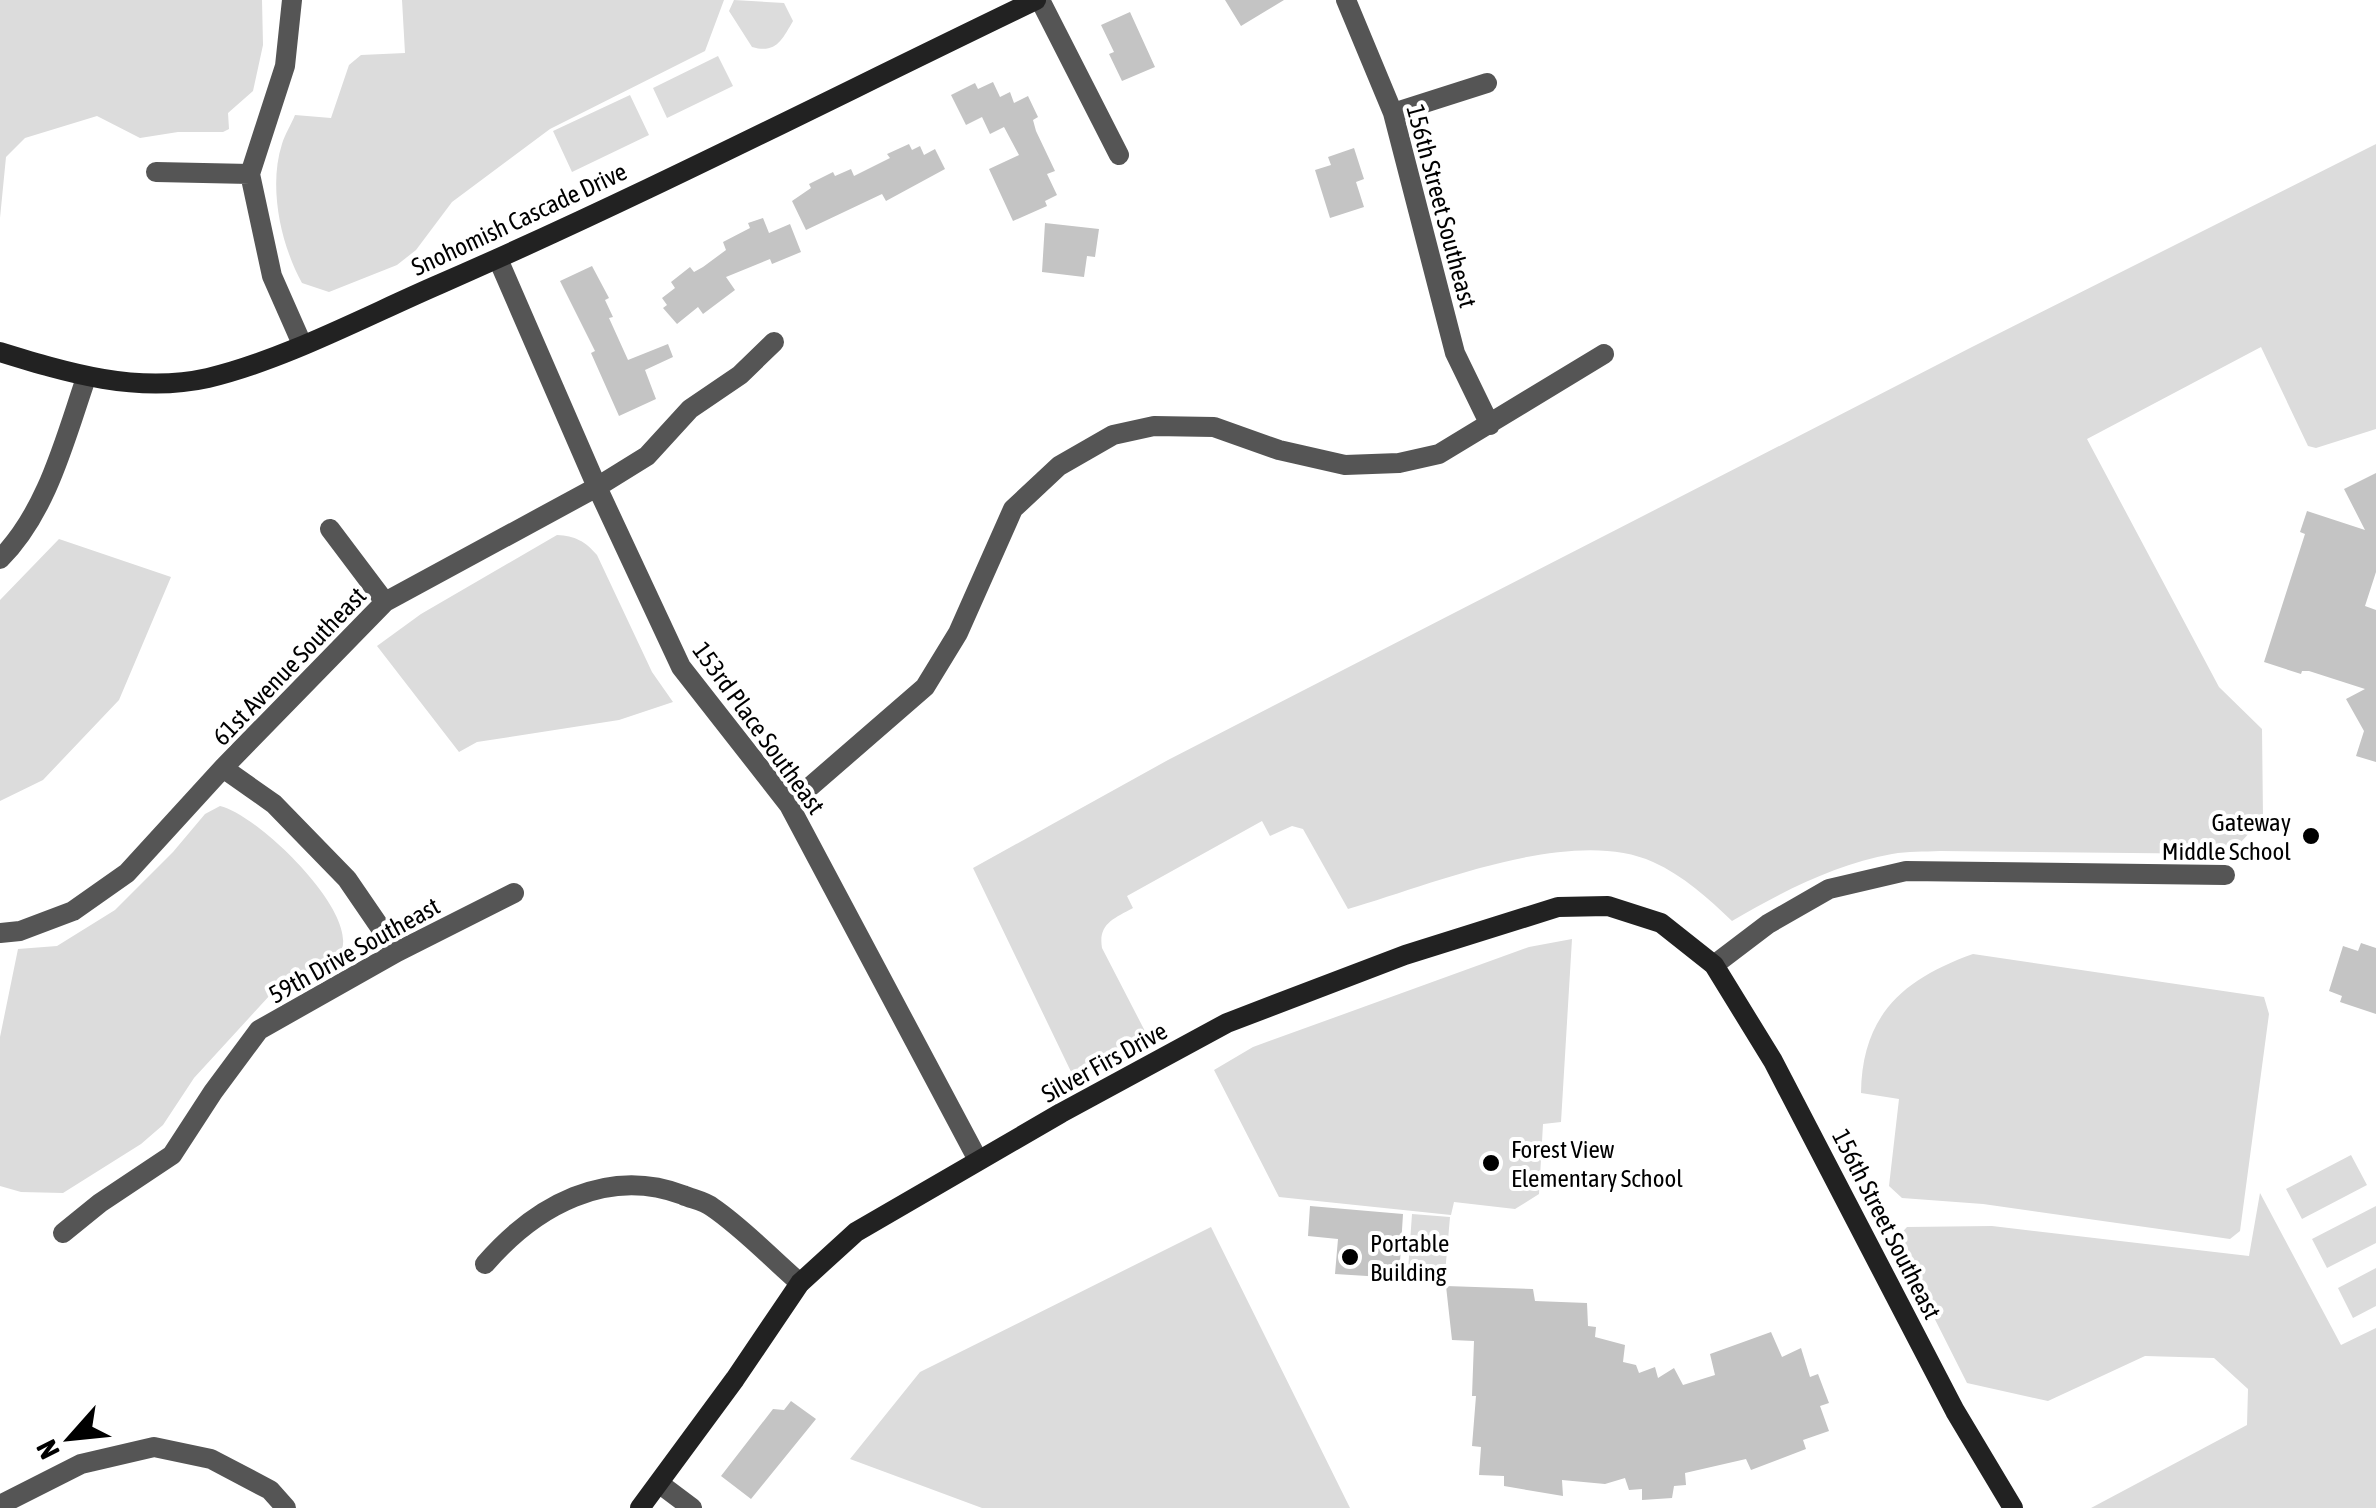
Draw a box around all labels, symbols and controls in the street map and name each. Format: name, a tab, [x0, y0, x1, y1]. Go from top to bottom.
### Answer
street label: 156th Street Southeast	[1401, 101, 1483, 311]
street label: Snohomish Cascade Drive	[407, 157, 631, 281]
street label: 61st Avenue Southeast	[207, 581, 371, 751]
street label: 153rd Place Southeast	[687, 637, 831, 819]
place label: Gateway Middle School	[2162, 808, 2291, 865]
marker: Gateway Middle School	[2300, 825, 2322, 847]
street label: 59th Drive Southeast	[264, 891, 444, 1009]
street label: Silver Firs Drive	[1037, 1016, 1171, 1108]
street label: 156th Street Southeast	[1827, 1125, 1947, 1323]
place label: Forest View Elementary School	[1511, 1135, 1683, 1192]
marker: Forest View Elementary School	[1480, 1152, 1502, 1174]
place label: Portable Building	[1370, 1229, 1449, 1286]
marker: Portable Building	[1339, 1246, 1361, 1268]
north arrow	[20, 1388, 120, 1488]
text: N	[30, 1435, 66, 1464]

